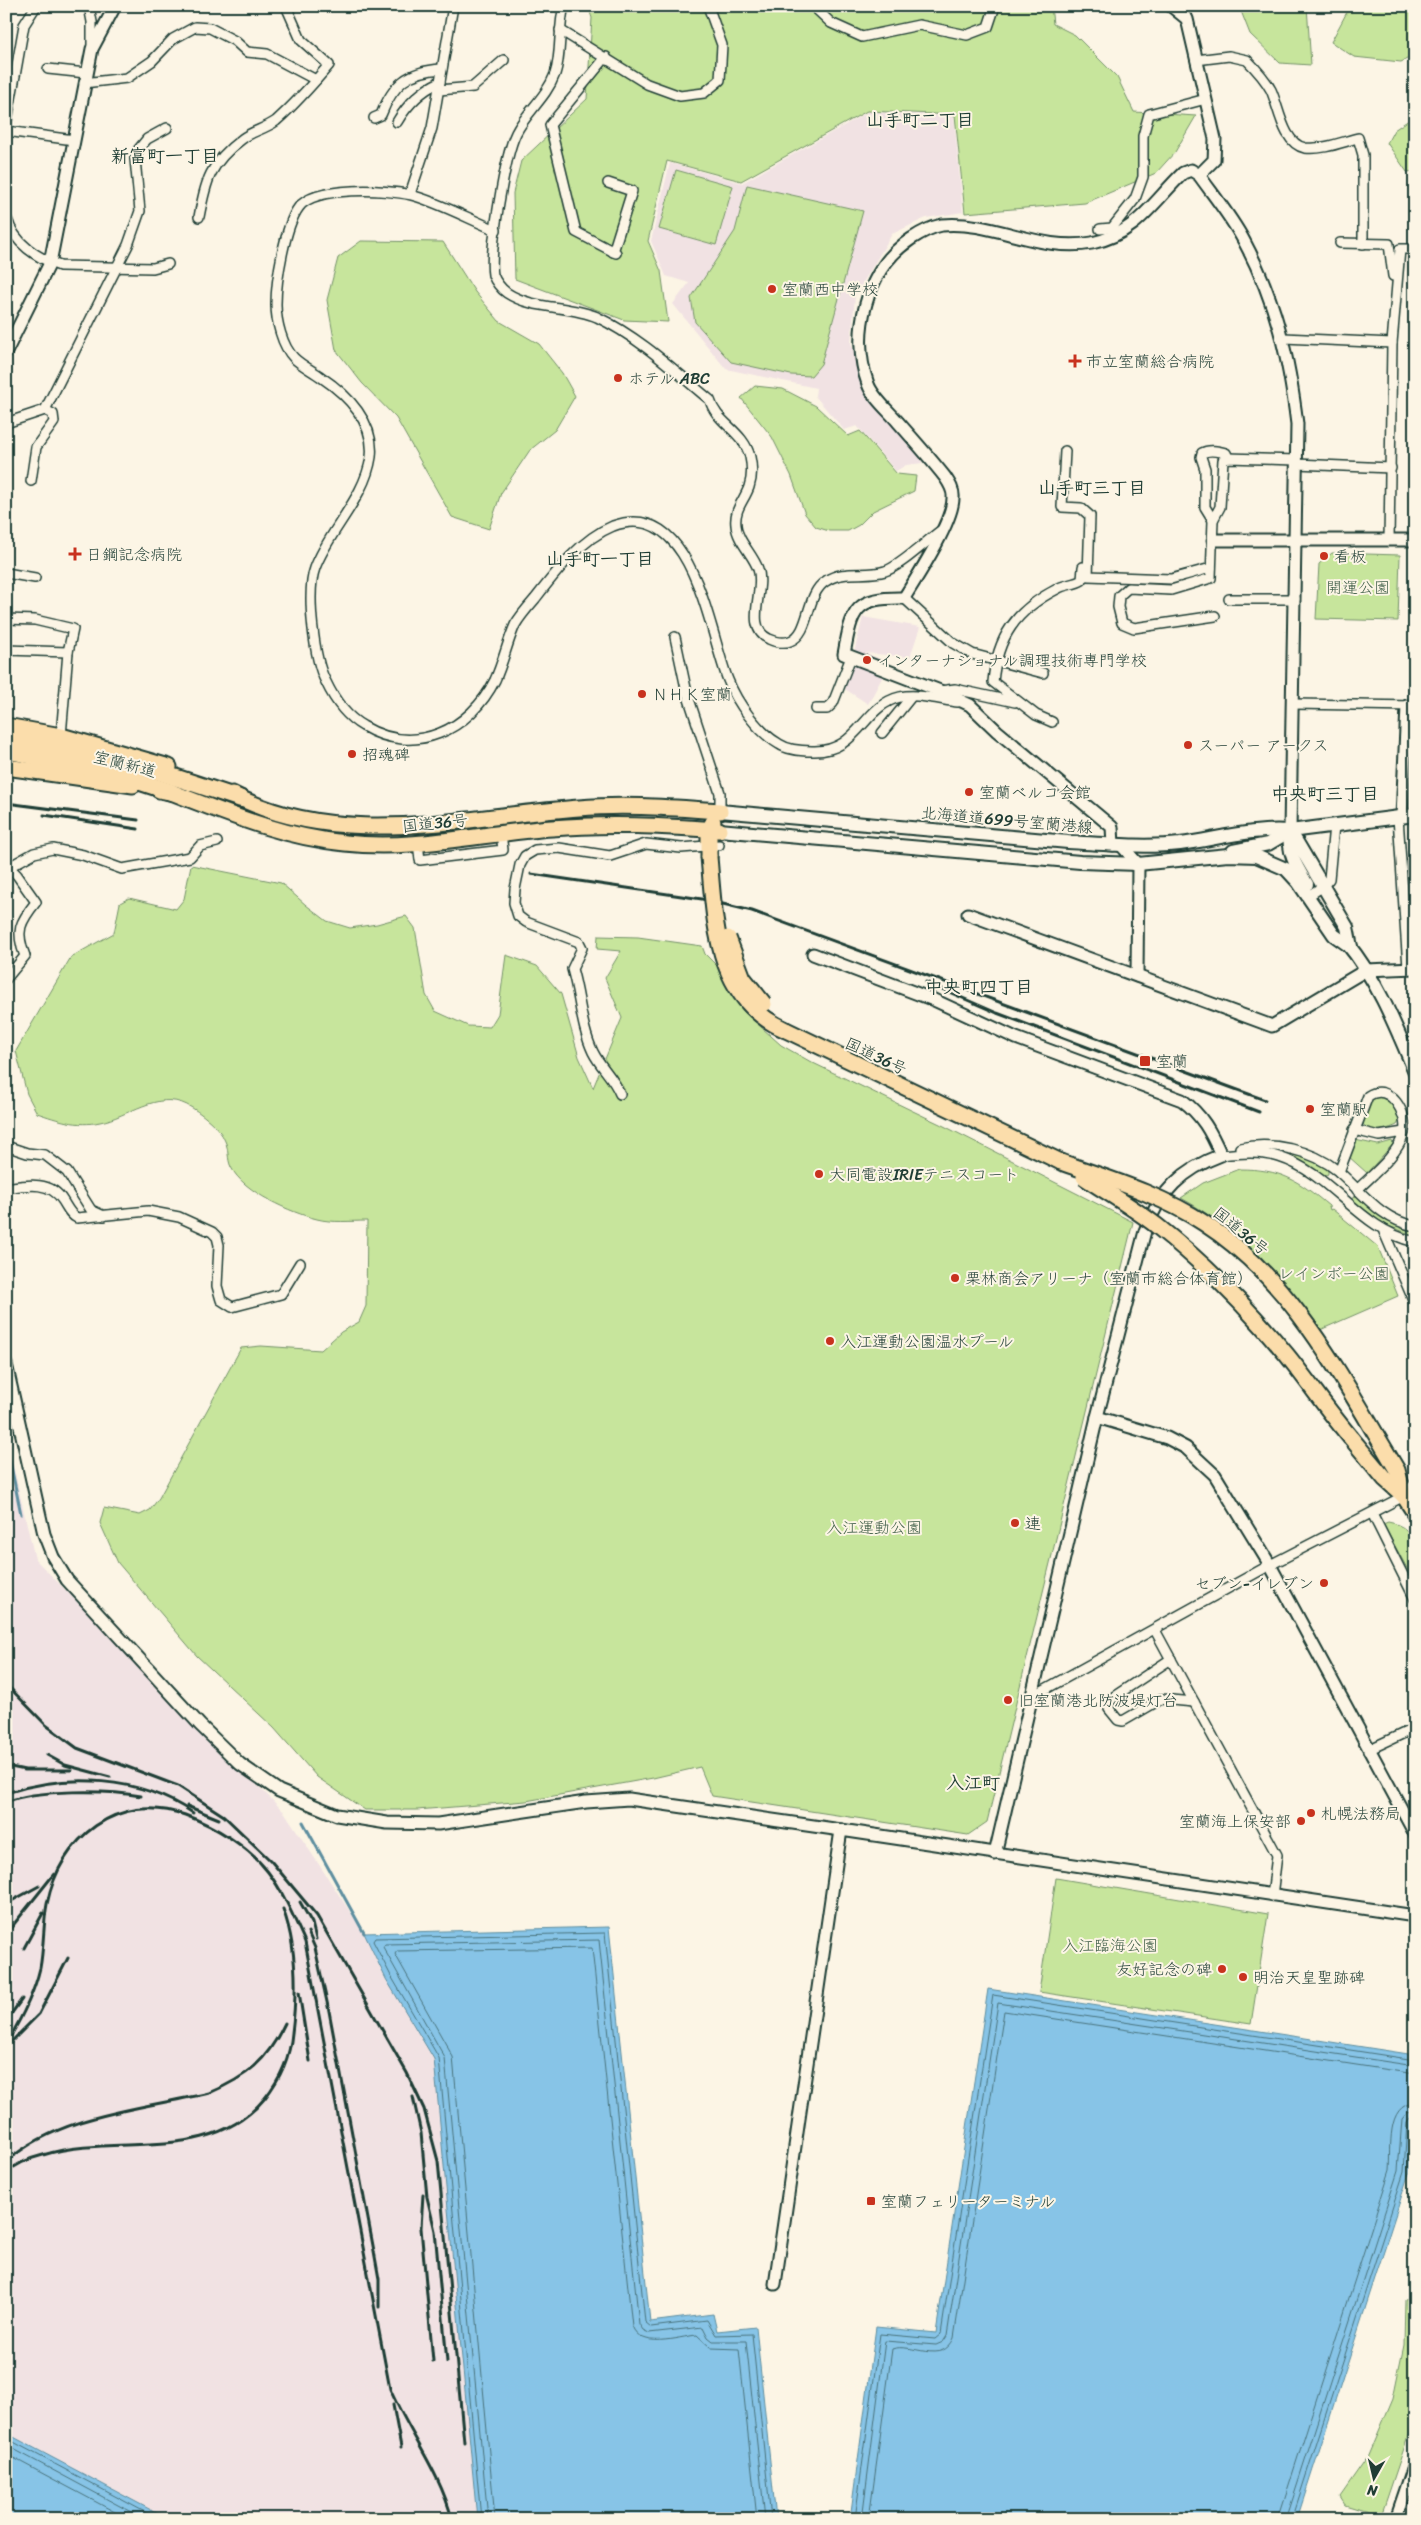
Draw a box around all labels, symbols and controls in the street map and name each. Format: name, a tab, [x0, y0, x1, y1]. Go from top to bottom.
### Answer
district label: 山手町二丁目	[866, 104, 974, 136]
district label: 新富町一丁目	[111, 140, 219, 172]
place label: 室蘭西中学校	[782, 275, 878, 304]
marker: 室蘭西中学校	[766, 283, 778, 295]
place label: 市立室蘭総合病院	[1086, 347, 1214, 376]
marker: 市立室蘭総合病院	[1068, 354, 1082, 368]
place label: ホテル ABC	[628, 364, 710, 393]
marker: ホテル ABC	[612, 372, 624, 384]
district label: 山手町三丁目	[1038, 472, 1146, 504]
place label: 日鋼記念病院	[86, 540, 182, 569]
place label: 看板	[1334, 542, 1366, 571]
district label: 山手町一丁目	[546, 543, 654, 575]
marker: 日鋼記念病院	[68, 547, 82, 561]
marker: 看板	[1318, 550, 1330, 562]
park label: 開運公園	[1326, 573, 1390, 602]
place label: インターナショナル調理技術専門学校	[877, 646, 1147, 675]
marker: インターナショナル調理技術専門学校	[861, 654, 873, 666]
place label: ＮＨＫ室蘭	[652, 680, 732, 709]
marker: ＮＨＫ室蘭	[636, 688, 648, 700]
place label: スーパー アークス	[1198, 731, 1329, 760]
marker: スーパー アークス	[1182, 739, 1194, 751]
place label: 招魂碑	[362, 740, 410, 769]
street label: 室蘭新道	[90, 742, 160, 786]
marker: 招魂碑	[346, 748, 358, 760]
place label: 室蘭ベルコ会館	[979, 778, 1091, 807]
district label: 中央町三丁目	[1271, 778, 1379, 810]
marker: 室蘭ベルコ会館	[963, 786, 975, 798]
street label: 北海道道699号室蘭港線	[920, 798, 1094, 842]
street label: 国道36号	[401, 805, 469, 841]
district label: 中央町四丁目	[925, 971, 1033, 1003]
street label: 国道36号	[840, 1029, 912, 1083]
place label: 室蘭	[1156, 1047, 1188, 1076]
marker: 室蘭	[1138, 1054, 1152, 1068]
place label: 室蘭駅	[1320, 1095, 1368, 1124]
marker: 室蘭駅	[1304, 1103, 1316, 1115]
place label: 大同電設IRIEテニスコート	[829, 1160, 1019, 1189]
marker: 大同電設IRIEテニスコート	[813, 1168, 825, 1180]
street label: 国道36号	[1206, 1199, 1276, 1263]
park label: レインボー公園	[1278, 1259, 1390, 1288]
place label: 栗林商会アリーナ（室蘭市総合体育館）	[965, 1264, 1253, 1293]
marker: 栗林商会アリーナ（室蘭市総合体育館）	[949, 1272, 961, 1284]
place label: 入江運動公園温水プール	[840, 1327, 1014, 1356]
marker: 入江運動公園温水プール	[824, 1335, 836, 1347]
place label: 連	[1025, 1509, 1041, 1538]
park label: 入江運動公園	[826, 1513, 922, 1542]
marker: 連	[1009, 1517, 1021, 1529]
place label: セブン-イレブン	[1195, 1569, 1314, 1598]
marker: セブン-イレブン	[1318, 1577, 1330, 1589]
place label: 旧室蘭港北防波堤灯台	[1018, 1686, 1178, 1715]
marker: 旧室蘭港北防波堤灯台	[1002, 1694, 1014, 1706]
district label: 入江町	[946, 1767, 1000, 1799]
place label: 札幌法務局	[1321, 1799, 1401, 1828]
place label: 室蘭海上保安部	[1179, 1807, 1291, 1836]
marker: 札幌法務局	[1305, 1807, 1317, 1819]
marker: 室蘭海上保安部	[1295, 1815, 1307, 1827]
park label: 入江臨海公園	[1062, 1931, 1158, 1960]
place label: 友好記念の碑	[1116, 1955, 1212, 1984]
marker: 友好記念の碑	[1216, 1963, 1228, 1975]
place label: 明治天皇聖跡碑	[1253, 1963, 1365, 1992]
marker: 明治天皇聖跡碑	[1237, 1971, 1249, 1983]
place label: 室蘭フェリーターミナル	[881, 2187, 1055, 2216]
marker: 室蘭フェリーターミナル	[865, 2195, 877, 2207]
north arrow	[1348, 2452, 1398, 2502]
text: N	[1365, 2477, 1380, 2504]

